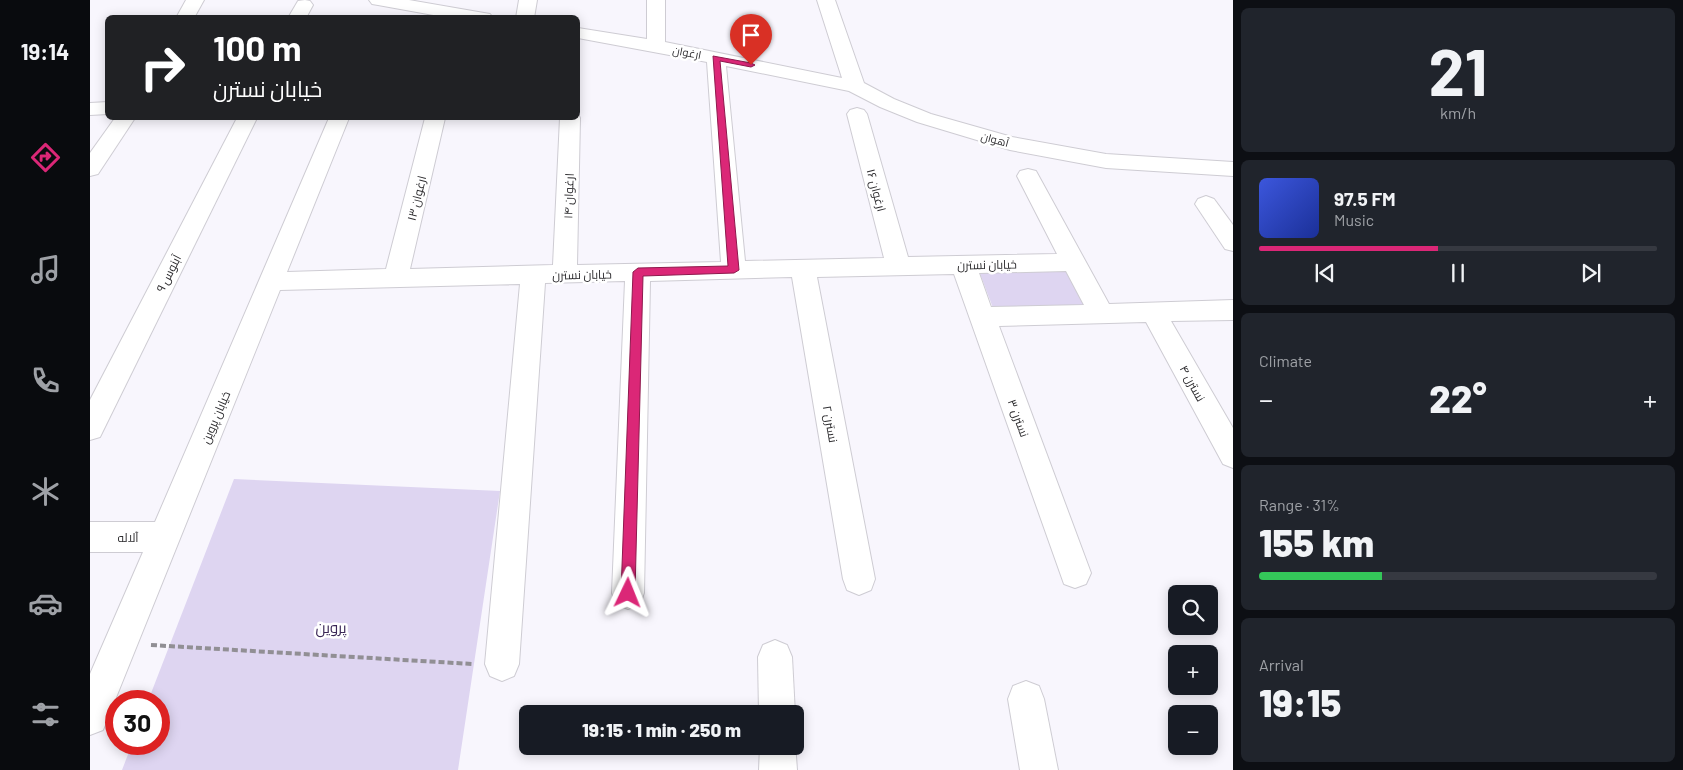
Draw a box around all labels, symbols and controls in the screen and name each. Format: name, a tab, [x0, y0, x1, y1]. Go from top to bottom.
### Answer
pin	[730, 14, 772, 65]
icon: arrive	[737, 21, 765, 49]
text: 100 m	[213, 26, 302, 68]
text: 21	[1428, 31, 1488, 109]
icon: right	[130, 35, 195, 100]
text: 19:14	[21, 38, 69, 64]
street label: ارغوان	[671, 43, 702, 62]
text: خیابان نسترن	[213, 75, 322, 101]
text: km/h	[1440, 103, 1476, 122]
street label: آهوان	[979, 129, 1010, 150]
icon: directions	[28, 140, 63, 175]
street label: ارغوان ۱۶	[864, 167, 889, 213]
street label: ارغوان ۱۴	[560, 173, 577, 219]
street label: ارغوان ۱۳	[404, 174, 429, 222]
text: 97.5 FM	[1334, 187, 1396, 210]
text: Music	[1334, 210, 1374, 229]
street label: آبنوس ۹	[153, 251, 185, 294]
icon: music	[28, 252, 63, 287]
street label: خیابان نسترن	[957, 256, 1017, 273]
icon: previous	[1311, 259, 1339, 287]
icon: pause	[1444, 259, 1472, 287]
icon: next	[1577, 259, 1605, 287]
street label: خیابان نسترن	[552, 266, 612, 283]
text: Climate	[1259, 351, 1312, 370]
icon: phone	[28, 363, 63, 398]
street label: نسترن ۴	[1177, 363, 1209, 404]
text: 22°	[1429, 375, 1487, 421]
text: −	[1259, 382, 1273, 416]
text: +	[1643, 382, 1657, 416]
street label: خیابان پروین	[198, 389, 235, 447]
street label: نسترن ۳	[1005, 397, 1032, 439]
street label: نسترن ۲	[820, 404, 841, 444]
icon: climate	[28, 474, 63, 509]
text: Range · 31%	[1259, 495, 1340, 514]
text: 155 km	[1259, 519, 1374, 565]
street label: آلاله	[117, 530, 139, 544]
position arrow	[601, 566, 653, 618]
map controls	[1168, 585, 1218, 755]
button: search	[1168, 585, 1218, 635]
icon: car	[28, 586, 63, 621]
park label: پروین	[315, 618, 347, 638]
button: +	[1168, 645, 1218, 695]
text: Arrival	[1259, 655, 1304, 674]
text: 19:15	[1259, 679, 1341, 725]
speed limit sign: 30	[105, 690, 170, 755]
icon: filters	[28, 697, 63, 732]
button: −	[1168, 705, 1218, 755]
text: 19:15 · 1 min · 250 m	[582, 718, 741, 741]

